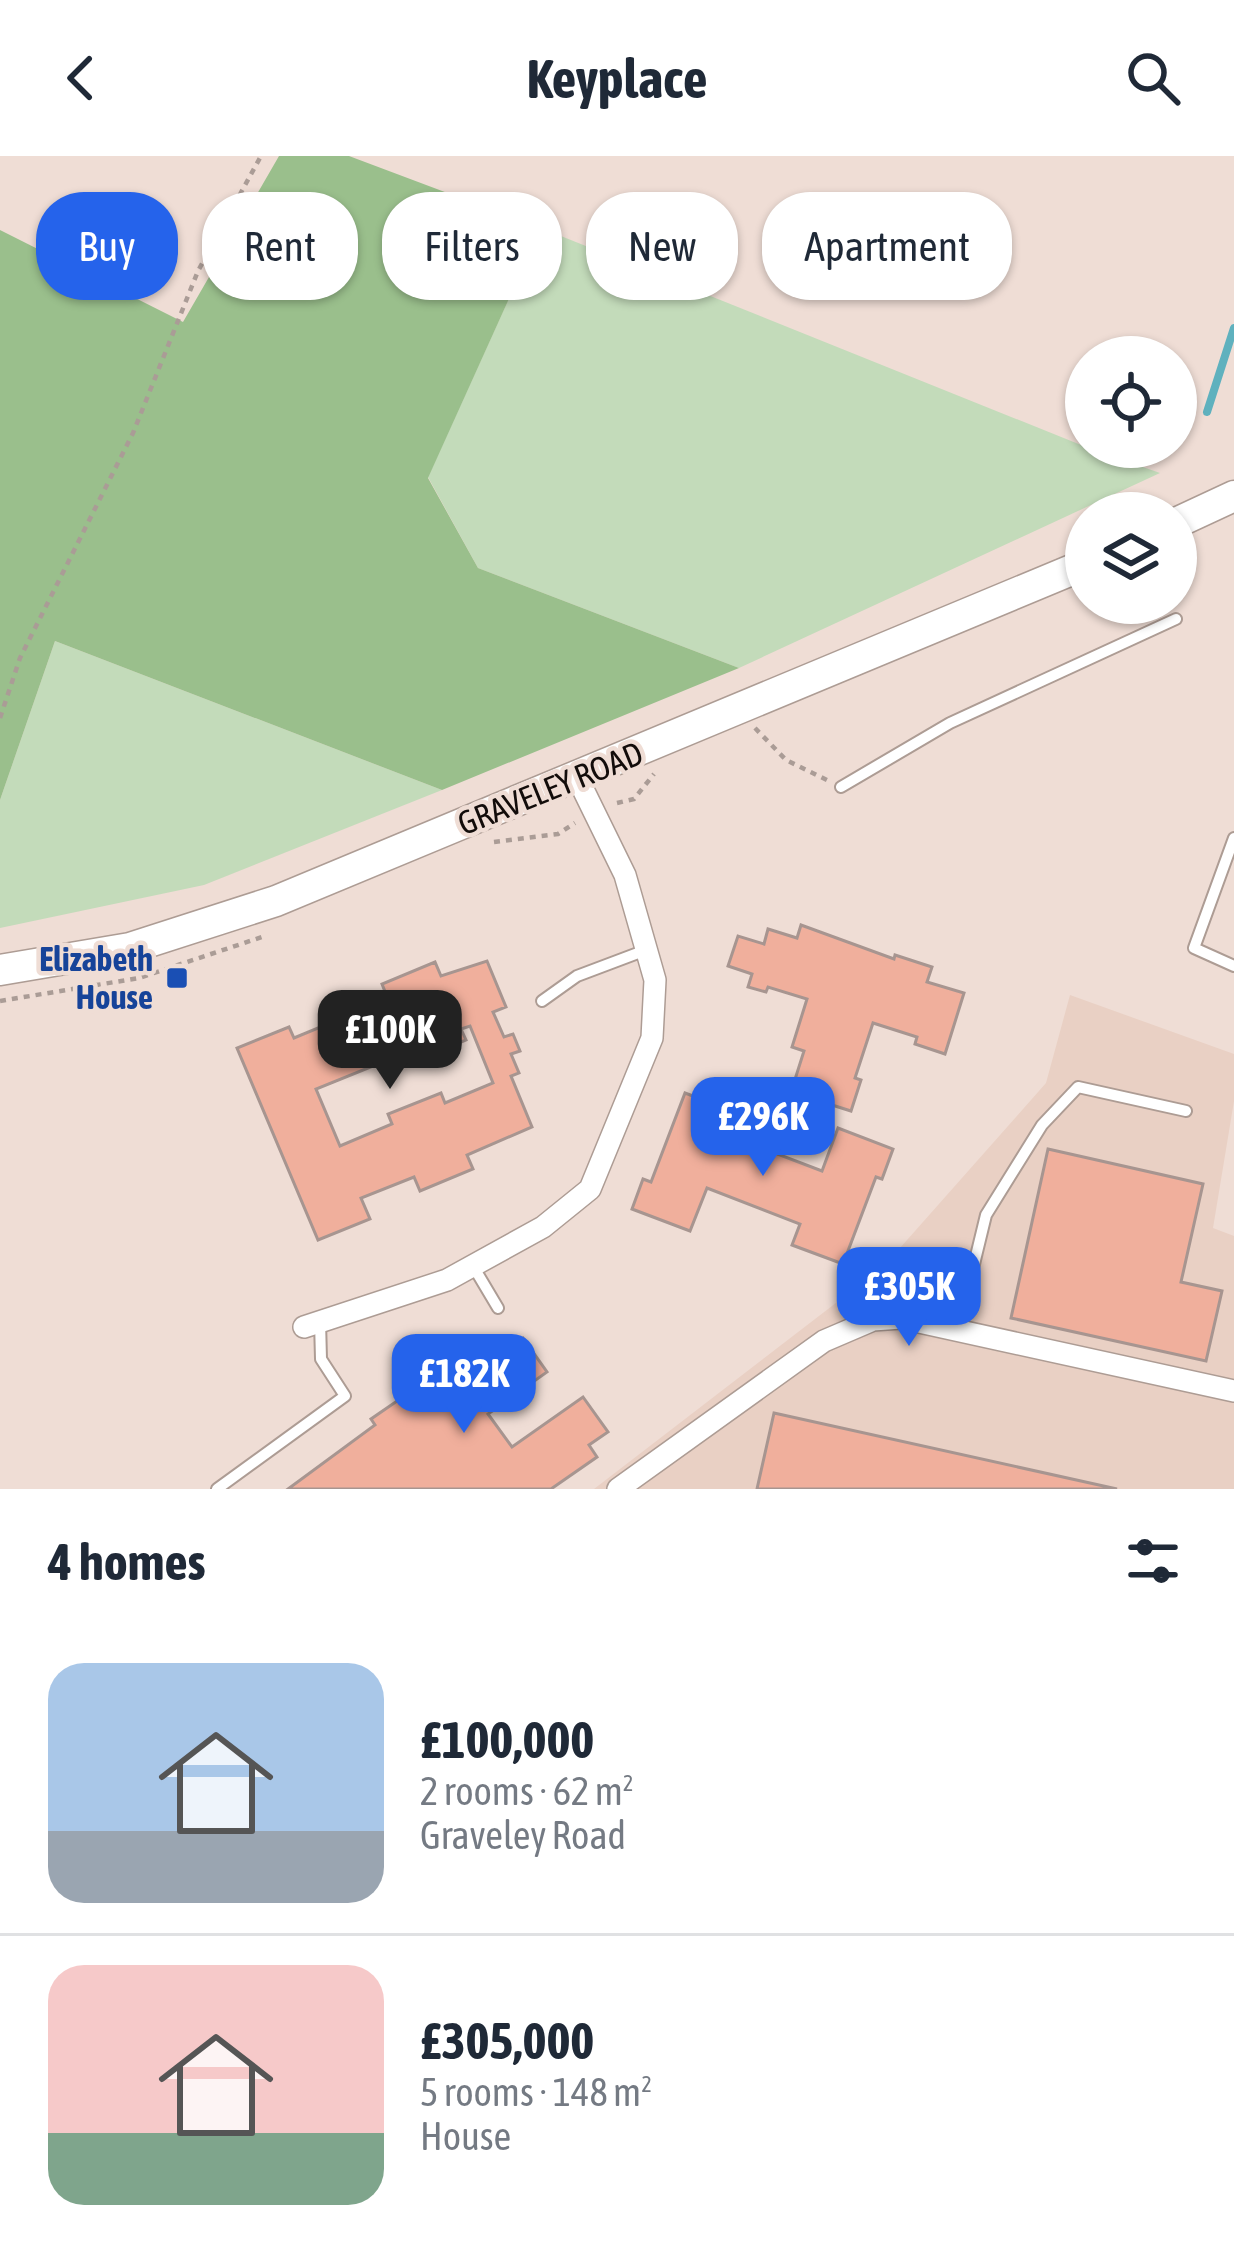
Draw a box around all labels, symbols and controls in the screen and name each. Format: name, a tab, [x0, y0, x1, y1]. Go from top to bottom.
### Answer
icon: back	[48, 45, 114, 111]
icon: search	[1120, 45, 1186, 111]
text: Keyplace	[526, 48, 708, 109]
chip: Buy	[36, 192, 178, 300]
chip: Rent	[202, 192, 358, 300]
chip: Filters	[382, 192, 562, 300]
chip: New	[586, 192, 738, 300]
chip: Apartment	[762, 192, 1012, 300]
map controls	[1065, 336, 1197, 624]
button: locate	[1065, 336, 1197, 468]
button: layers	[1065, 492, 1197, 624]
street label: GRAVELEY ROAD	[452, 734, 648, 842]
place label: Elizabeth House	[39, 940, 153, 1016]
marker: Elizabeth House	[164, 965, 190, 991]
pin: £100K	[306, 990, 474, 1092]
text: £100K	[345, 1007, 435, 1051]
pin: £296K	[679, 1077, 847, 1179]
text: £296K	[718, 1094, 808, 1138]
pin: £305K	[825, 1247, 993, 1349]
text: £305K	[864, 1264, 954, 1308]
pin: £182K	[380, 1334, 548, 1436]
text: £182K	[419, 1351, 509, 1395]
icon: filters	[1120, 1528, 1186, 1594]
text: 4 homes	[48, 1532, 206, 1591]
text: £100,000	[420, 1710, 594, 1769]
icon: home	[144, 1711, 288, 1855]
text: 2 rooms · 62 m²	[420, 1769, 634, 1813]
text: Graveley Road	[420, 1813, 626, 1857]
text: £305,000	[420, 2011, 594, 2070]
icon: home	[144, 2013, 288, 2157]
text: 5 rooms · 148 m²	[420, 2070, 652, 2114]
text: House	[420, 2114, 511, 2158]

